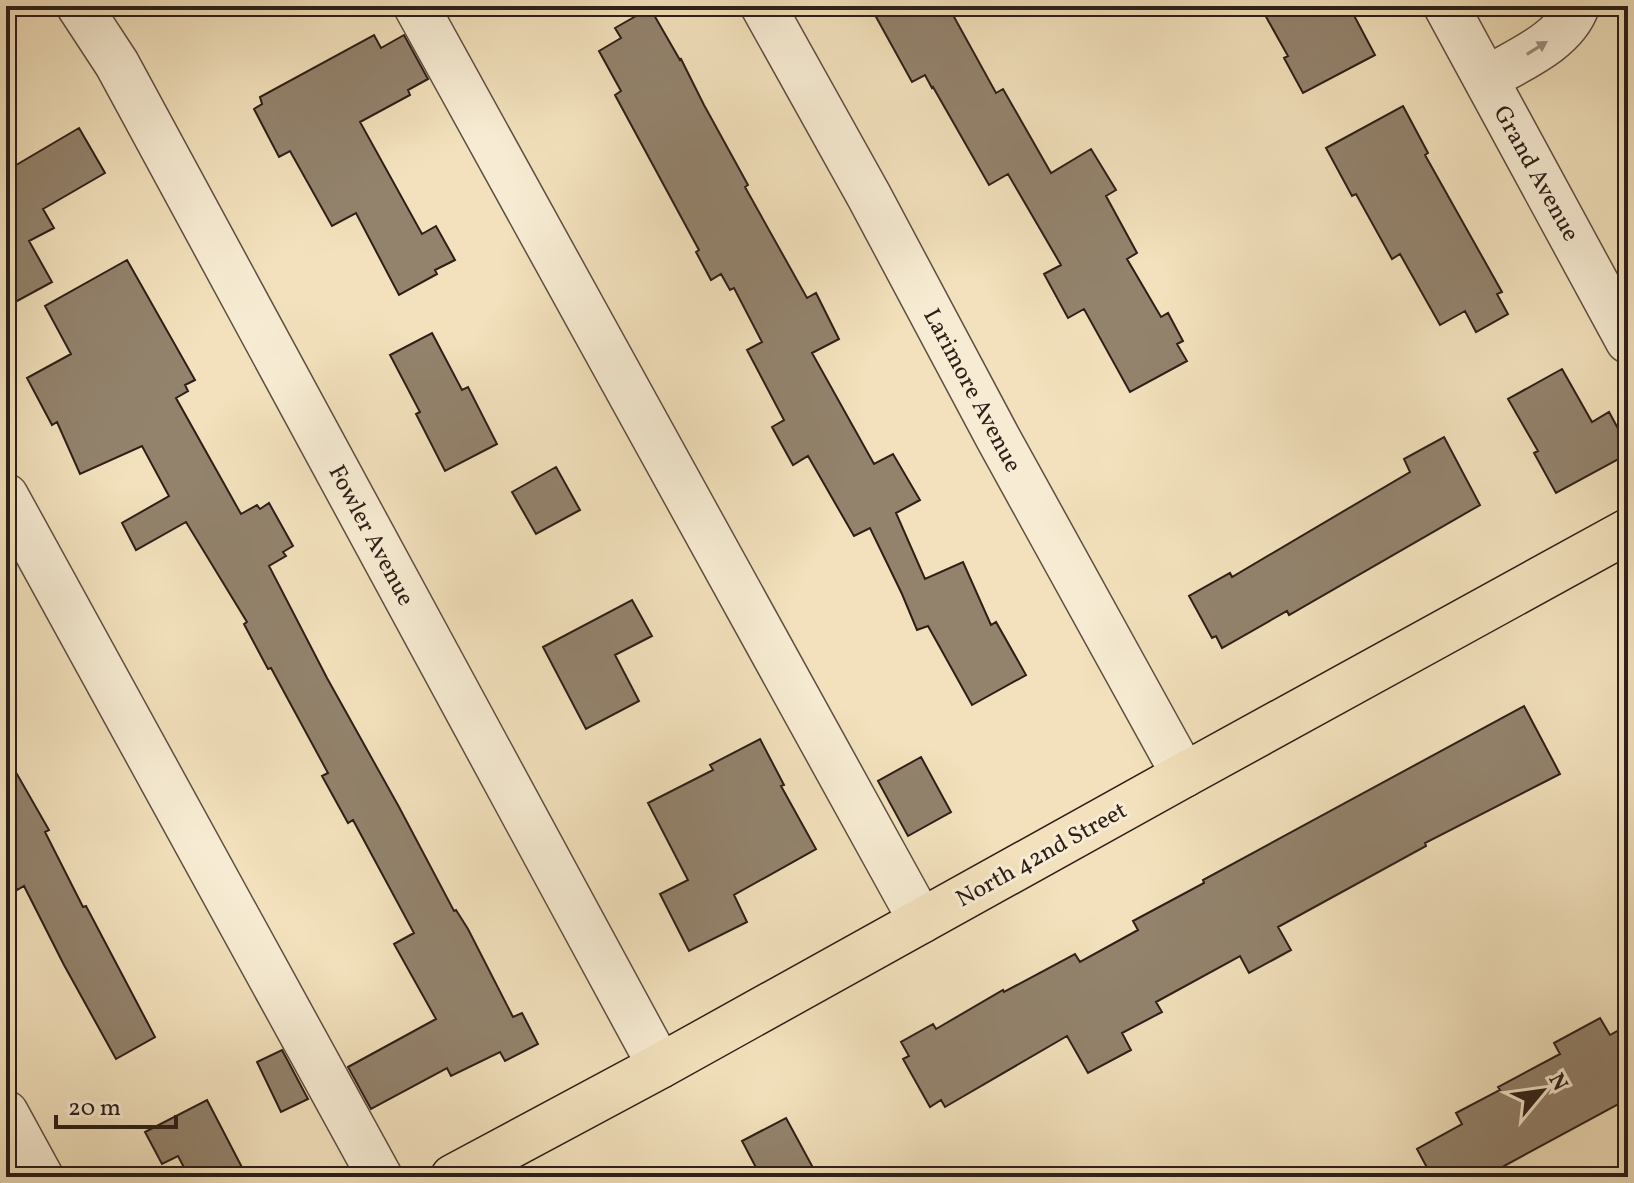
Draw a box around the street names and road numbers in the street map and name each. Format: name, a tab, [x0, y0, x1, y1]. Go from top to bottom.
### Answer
street label: Grand Avenue	[1484, 100, 1587, 248]
street label: Larimore Avenue	[914, 303, 1029, 479]
street label: Fowler Avenue	[319, 459, 422, 612]
street label: North 42nd Street	[950, 795, 1134, 917]

